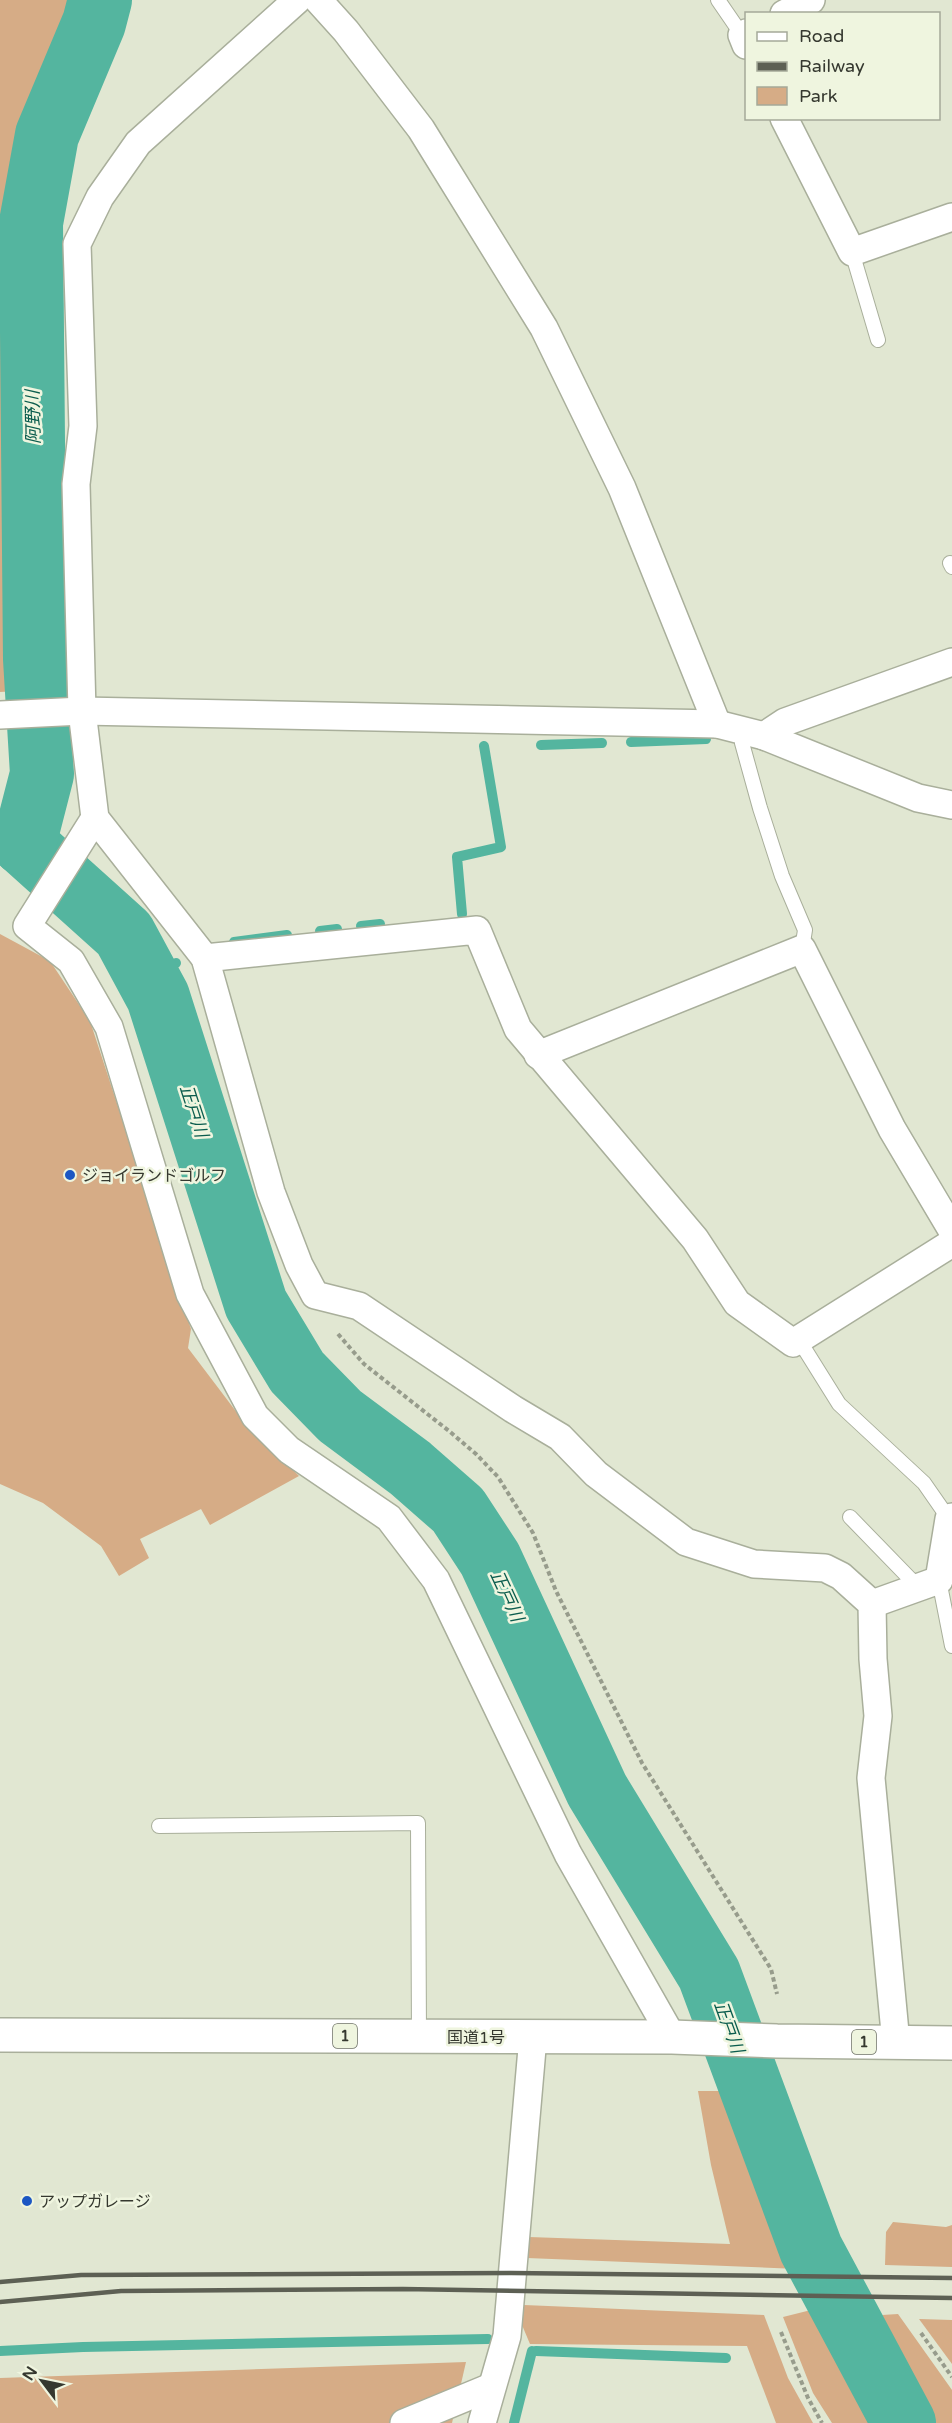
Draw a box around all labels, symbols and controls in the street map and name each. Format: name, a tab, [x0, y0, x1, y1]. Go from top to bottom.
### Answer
legend	[745, 12, 940, 120]
text: Road	[799, 25, 844, 47]
text: Railway	[799, 55, 865, 77]
text: Park	[799, 85, 838, 107]
water label: 阿野川	[21, 388, 44, 444]
water label: 正戸川	[175, 1082, 213, 1142]
place label: ジョイランドゴルフ	[82, 1166, 226, 1186]
marker: ジョイランドゴルフ	[63, 1168, 77, 1182]
water label: 正戸川	[486, 1567, 529, 1627]
water label: 正戸川	[709, 1998, 749, 2058]
road number: 1	[333, 2024, 357, 2048]
street label: 国道1号	[447, 2028, 505, 2048]
road number: 1	[852, 2030, 876, 2054]
place label: アップガレージ	[39, 2192, 151, 2212]
marker: アップガレージ	[20, 2194, 34, 2208]
north arrow	[12, 2351, 72, 2411]
text: N	[18, 2363, 42, 2384]

